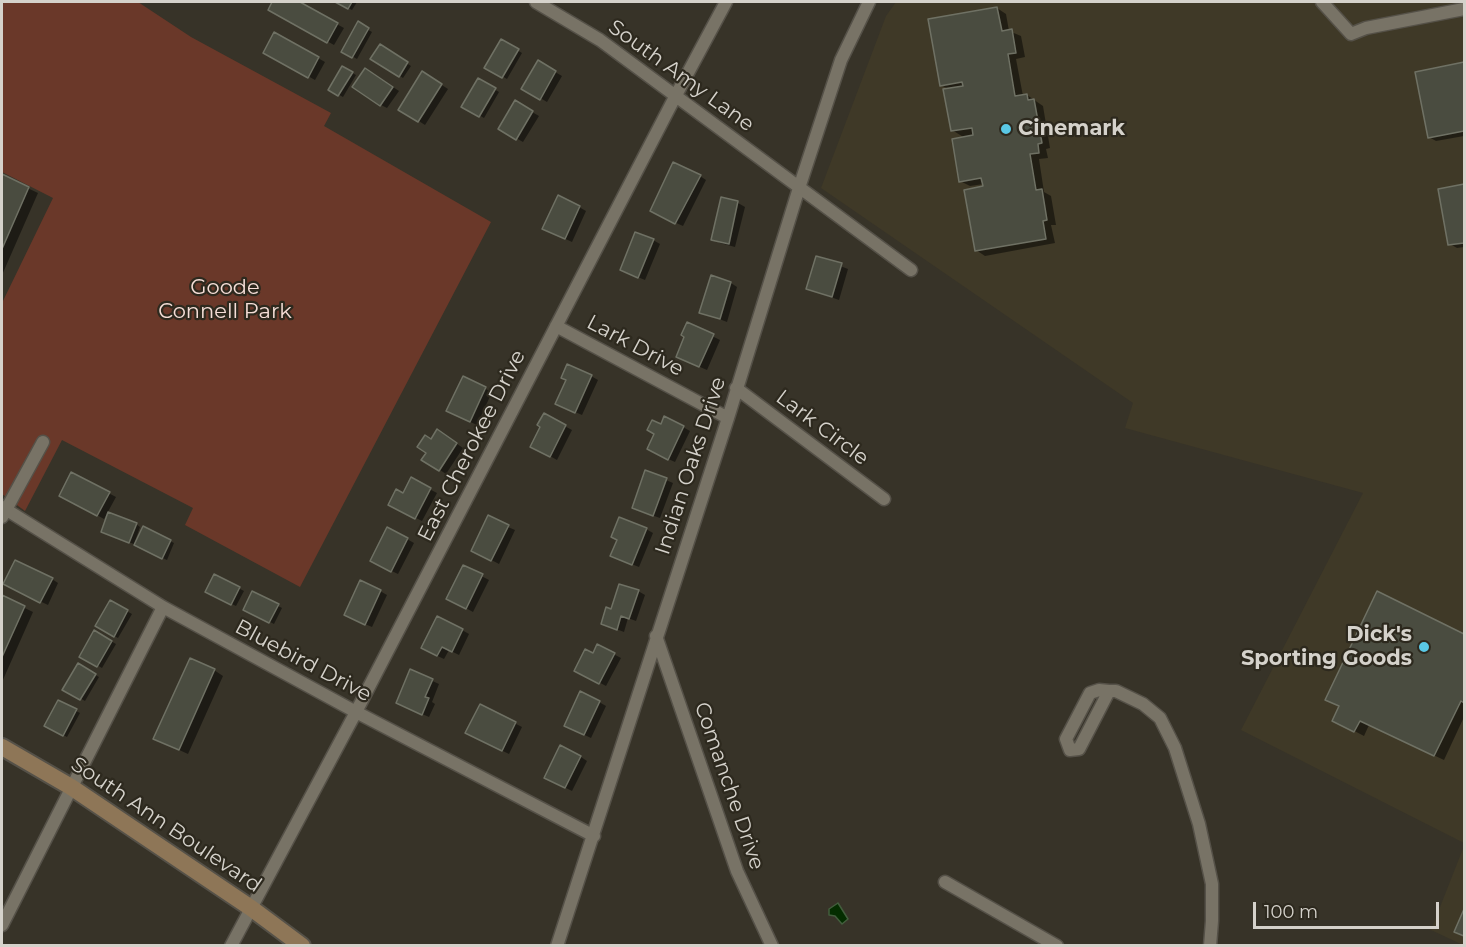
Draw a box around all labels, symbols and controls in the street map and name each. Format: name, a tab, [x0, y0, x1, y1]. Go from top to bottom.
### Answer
street label: South Amy Lane	[603, 15, 759, 137]
place label: Cinemark	[1018, 116, 1125, 142]
marker: Cinemark	[999, 122, 1013, 136]
park label: Goode Connell Park	[158, 275, 292, 325]
street label: Lark Drive	[582, 310, 688, 382]
street label: East Cherokee Drive	[413, 346, 531, 546]
street label: Indian Oaks Drive	[650, 374, 732, 558]
street label: Lark Circle	[771, 385, 873, 471]
street label: Bluebird Drive	[230, 614, 376, 708]
place label: Dick's Sporting Goods	[1241, 622, 1412, 672]
marker: Dick's Sporting Goods	[1417, 640, 1431, 654]
street label: Comanche Drive	[689, 699, 769, 873]
street label: South Ann Boulevard	[66, 752, 266, 898]
scale bar	[1256, 890, 1442, 928]
text: 100 m	[1264, 901, 1318, 923]

